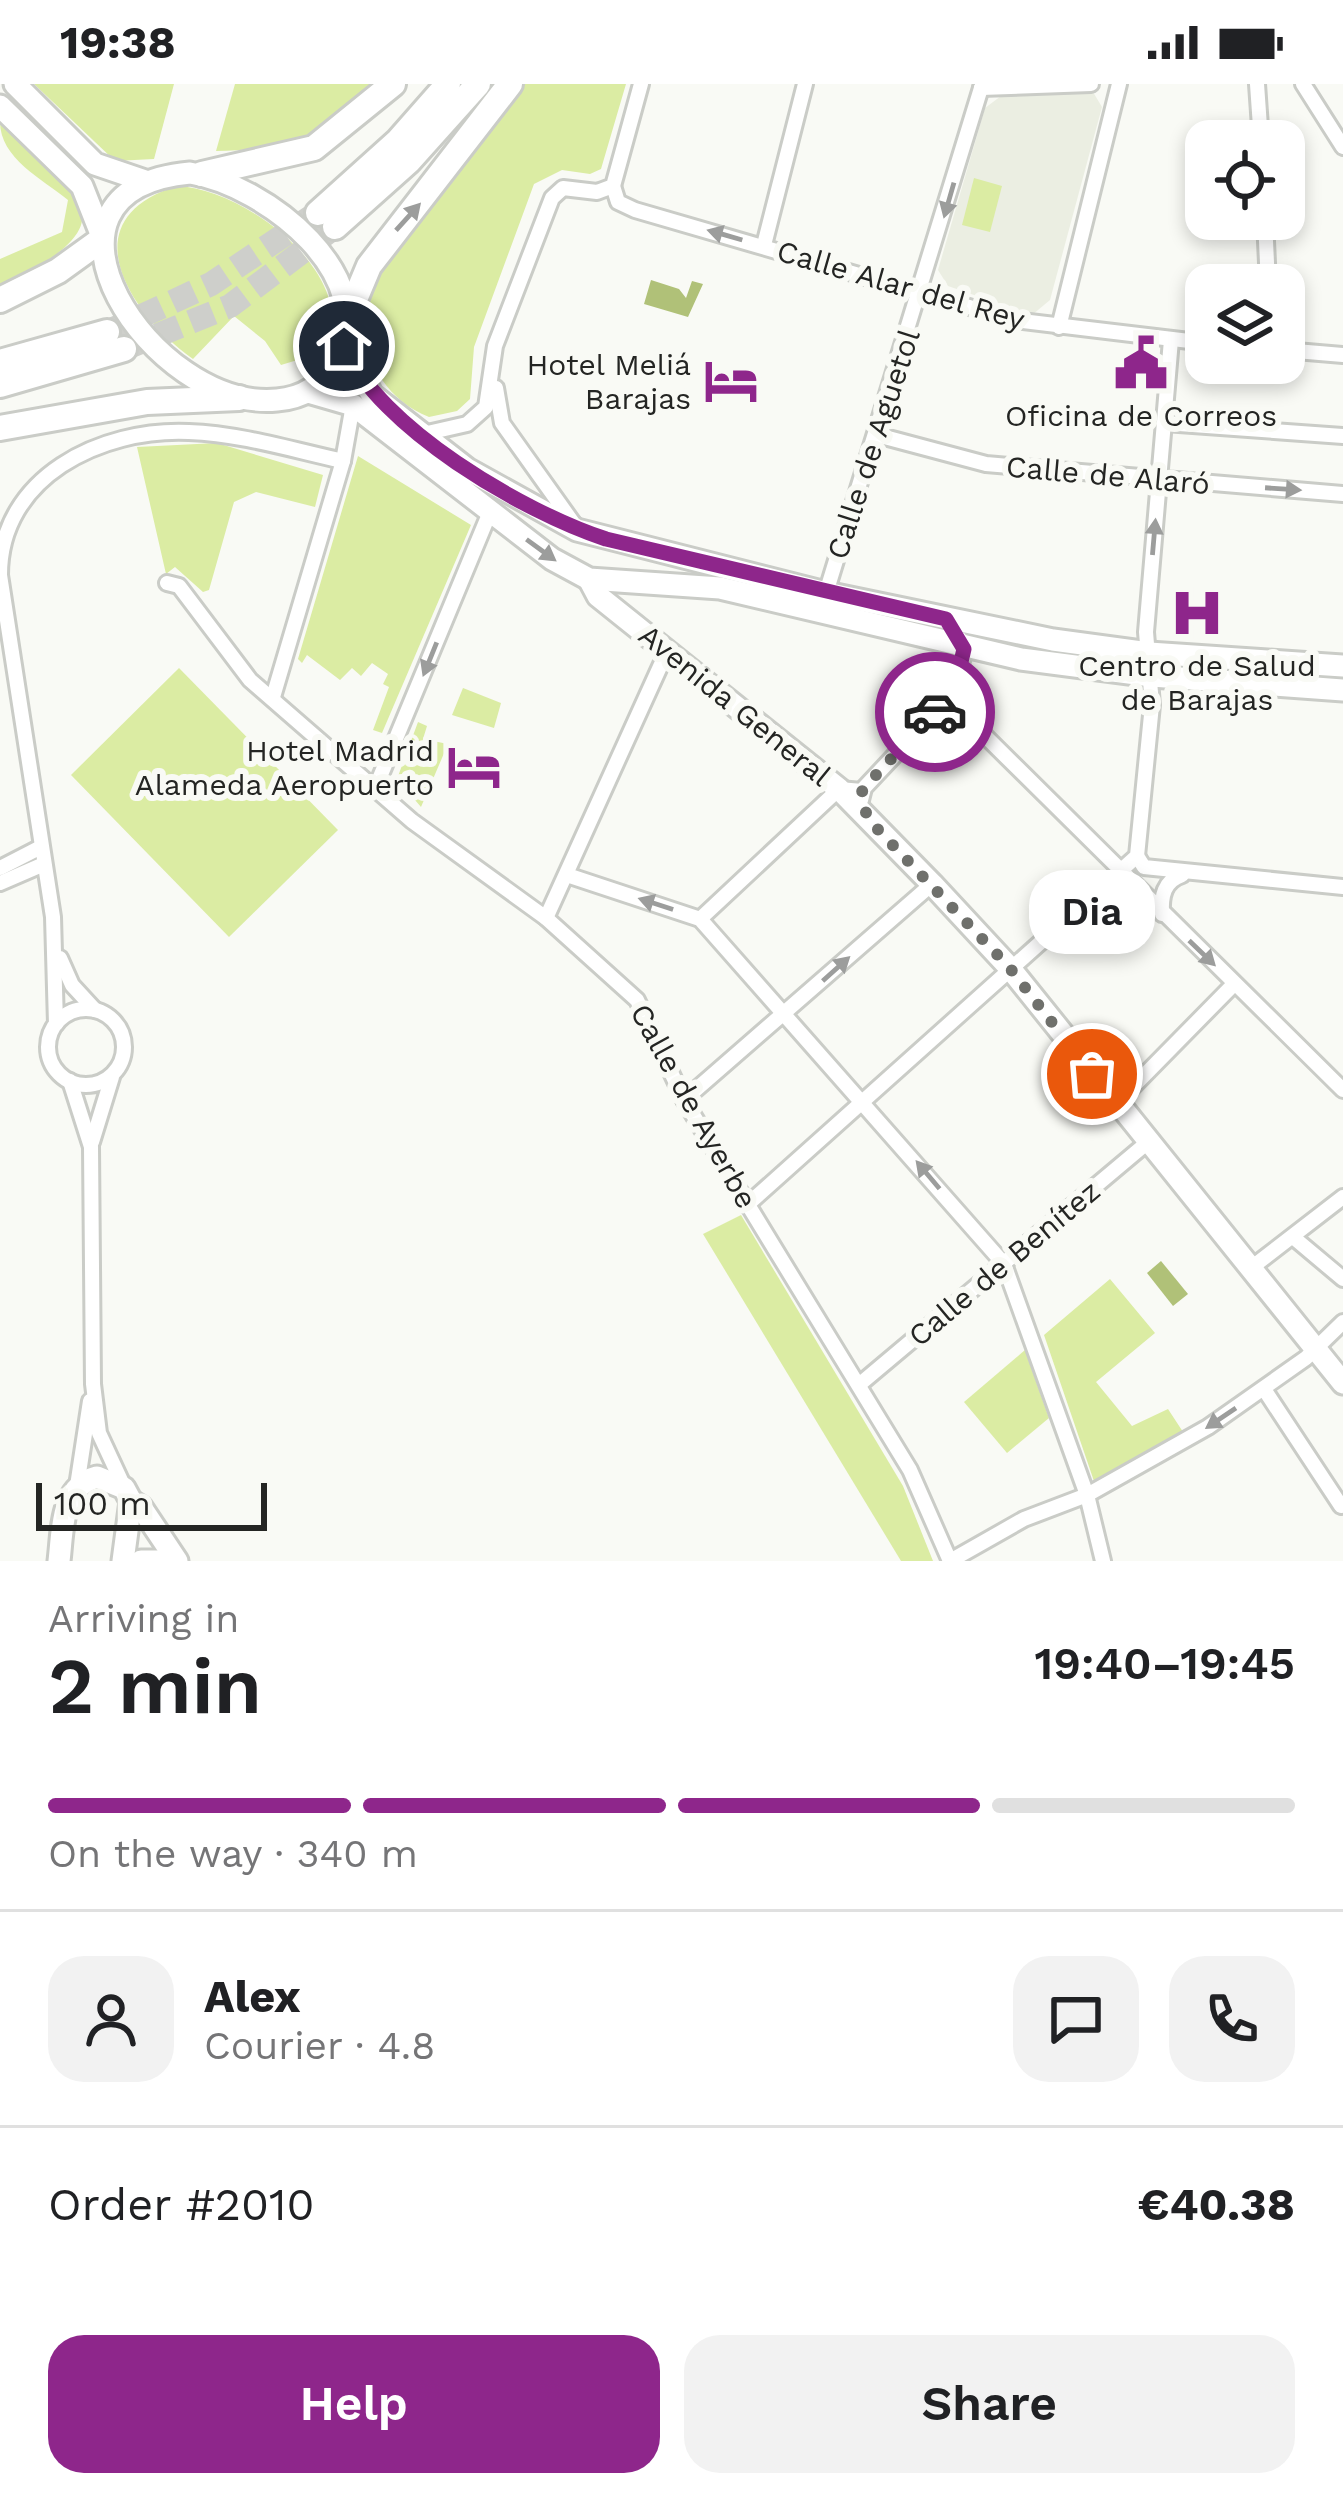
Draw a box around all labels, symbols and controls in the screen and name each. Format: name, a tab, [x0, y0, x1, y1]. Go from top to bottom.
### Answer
text: 19:38	[60, 16, 176, 69]
map controls	[1185, 120, 1305, 384]
button: locate	[1185, 120, 1305, 240]
one-way arrow	[939, 182, 957, 219]
one-way arrow	[394, 203, 421, 232]
one-way arrow	[706, 224, 743, 243]
street label: Calle Alar del Rey	[773, 233, 1029, 337]
button: layers	[1185, 264, 1305, 384]
pin	[293, 295, 395, 397]
icon: home	[311, 313, 377, 379]
street label: Calle de Aguetol	[819, 325, 927, 563]
public building icon: Oficina de Correos	[1112, 334, 1170, 392]
place label: Hotel Meliá Barajas	[526, 347, 691, 416]
hotel icon: Hotel Meliá Barajas	[702, 352, 760, 410]
place label: Oficina de Correos	[1005, 398, 1277, 433]
street label: Calle de Alaró	[1005, 449, 1211, 501]
one-way arrow	[1265, 480, 1302, 499]
one-way arrow	[1145, 518, 1164, 555]
one-way arrow	[525, 538, 557, 562]
hospital icon: Centro de Salud de Barajas	[1168, 584, 1226, 642]
street label: Avenida General	[632, 617, 838, 793]
one-way arrow	[420, 642, 439, 678]
place label: Centro de Salud de Barajas	[1078, 648, 1316, 717]
courier	[875, 652, 995, 772]
icon: car	[902, 679, 968, 745]
place label: Hotel Madrid Alameda Aeropuerto	[135, 733, 434, 802]
hotel icon: Hotel Madrid Alameda Aeropuerto	[445, 738, 503, 796]
callout: Dia	[1029, 870, 1155, 954]
text: Dia	[1061, 889, 1123, 934]
one-way arrow	[637, 894, 674, 913]
one-way arrow	[1187, 938, 1216, 966]
one-way arrow	[821, 956, 851, 983]
street label: Calle de Ayerbe	[623, 998, 765, 1214]
pin	[1041, 1023, 1143, 1125]
icon: bag	[1059, 1041, 1125, 1107]
one-way arrow	[915, 1161, 942, 1191]
street label: Calle de Benítez	[901, 1173, 1107, 1353]
one-way arrow	[1205, 1406, 1238, 1429]
scale bar	[36, 1477, 267, 1530]
text: 100 m	[54, 1484, 151, 1523]
text: Arriving in	[48, 1596, 239, 1641]
text: 19:40–19:45	[1034, 1637, 1295, 1690]
text: 2 min	[48, 1640, 262, 1732]
text: On the way · 340 m	[48, 1831, 418, 1876]
button: person	[48, 1956, 174, 2082]
button: chat	[1013, 1956, 1139, 2082]
button: phone	[1169, 1956, 1295, 2082]
text: Alex	[204, 1970, 301, 2023]
text: Courier · 4.8	[204, 2023, 435, 2068]
text: Order #2010	[48, 2178, 314, 2231]
text: €40.38	[1138, 2178, 1295, 2231]
button: Help	[48, 2335, 660, 2473]
button: Share	[684, 2335, 1295, 2473]

